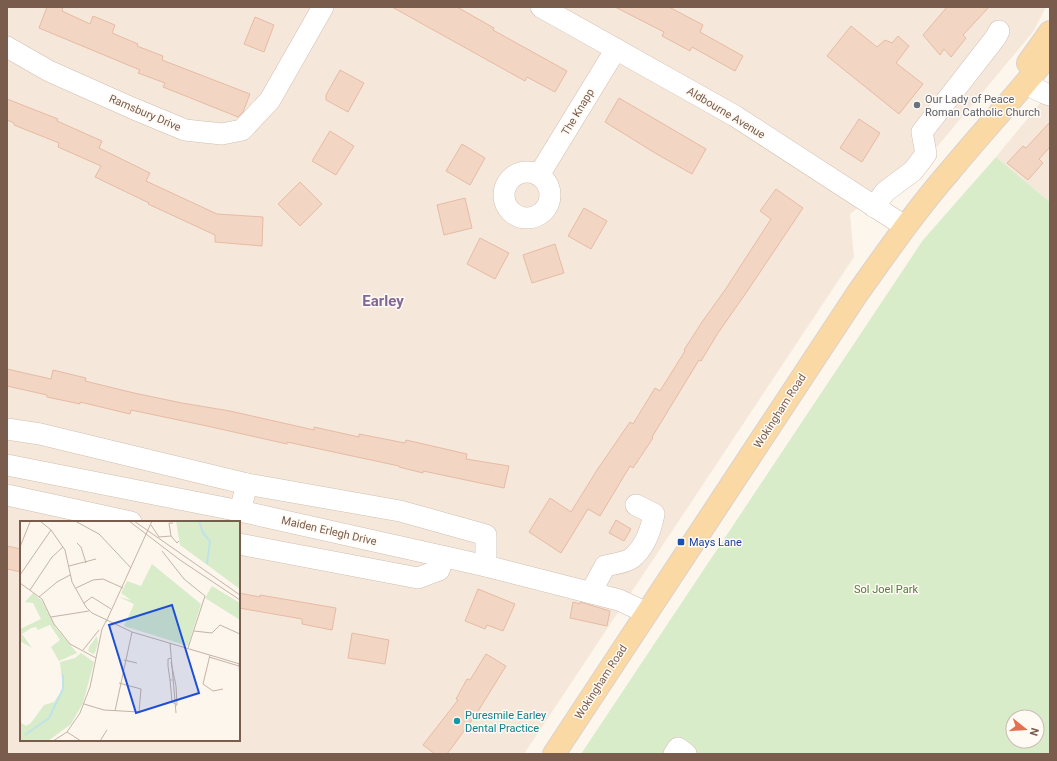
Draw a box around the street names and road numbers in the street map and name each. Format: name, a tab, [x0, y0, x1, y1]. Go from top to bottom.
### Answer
street label: Aldbourne Avenue	[685, 85, 768, 142]
street label: The Knapp	[559, 86, 597, 138]
street label: Ramsbury Drive	[107, 92, 183, 134]
street label: Wokingham Road	[751, 371, 809, 451]
street label: Maiden Erlegh Drive	[280, 514, 378, 548]
street label: Wokingham Road	[572, 642, 630, 722]

